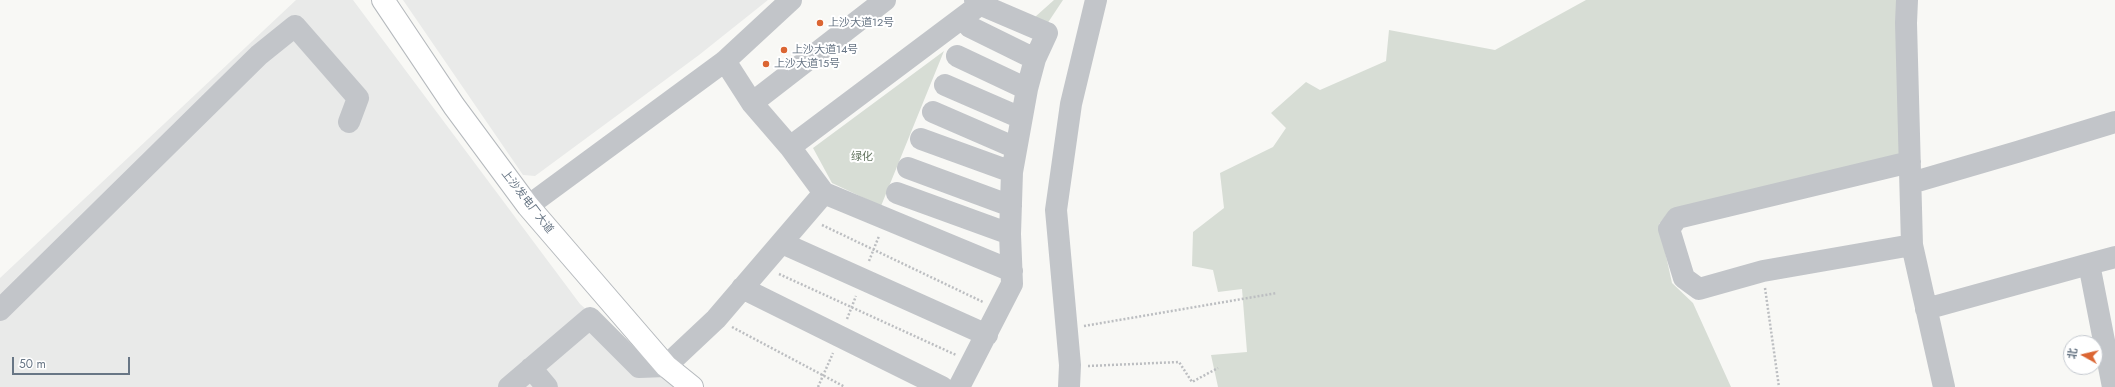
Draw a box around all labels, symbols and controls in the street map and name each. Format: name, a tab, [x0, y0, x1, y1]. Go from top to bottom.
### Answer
place label: 上沙大道12号	[828, 16, 894, 30]
marker: 上沙大道12号	[815, 18, 825, 28]
place label: 上沙大道14号	[792, 43, 858, 57]
marker: 上沙大道14号	[779, 45, 789, 55]
place label: 上沙大道15号	[774, 57, 840, 71]
marker: 上沙大道15号	[761, 59, 771, 69]
park label: 绿化	[851, 150, 873, 164]
street label: 上沙发电厂大道	[498, 168, 556, 236]
north arrow	[2063, 335, 2103, 375]
text: 北	[2063, 347, 2081, 360]
scale bar	[14, 349, 132, 375]
text: 50 m	[19, 355, 46, 373]

